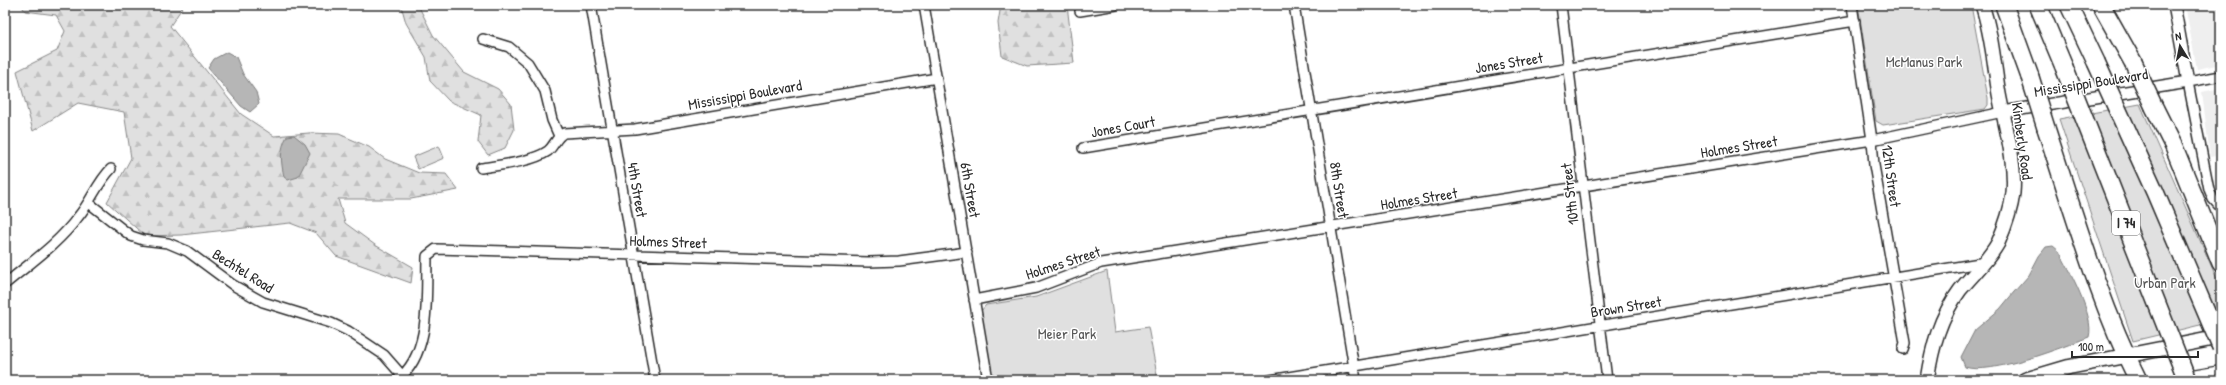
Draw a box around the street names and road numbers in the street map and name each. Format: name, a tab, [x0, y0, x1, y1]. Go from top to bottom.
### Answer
street label: Jones Street	[1473, 47, 1545, 78]
street label: Mississippi Boulevard	[2033, 63, 2149, 102]
street label: Mississippi Boulevard	[687, 74, 803, 115]
street label: Kimberly Road	[2007, 101, 2038, 181]
street label: Jones Court	[1089, 110, 1157, 142]
street label: Holmes Street	[1699, 130, 1780, 163]
street label: 12th Street	[1877, 144, 1906, 209]
street label: 8th Street	[1325, 160, 1354, 220]
street label: 4th Street	[622, 161, 653, 220]
street label: 6th Street	[955, 161, 986, 220]
street label: 10th Street	[1555, 161, 1584, 226]
street label: Holmes Street	[1379, 182, 1460, 215]
road number: I 74	[2112, 211, 2140, 235]
street label: Holmes Street	[629, 230, 708, 253]
street label: Holmes Street	[1023, 240, 1104, 284]
street label: Bechtel Road	[209, 243, 278, 298]
street label: Brown Street	[1589, 290, 1664, 322]

